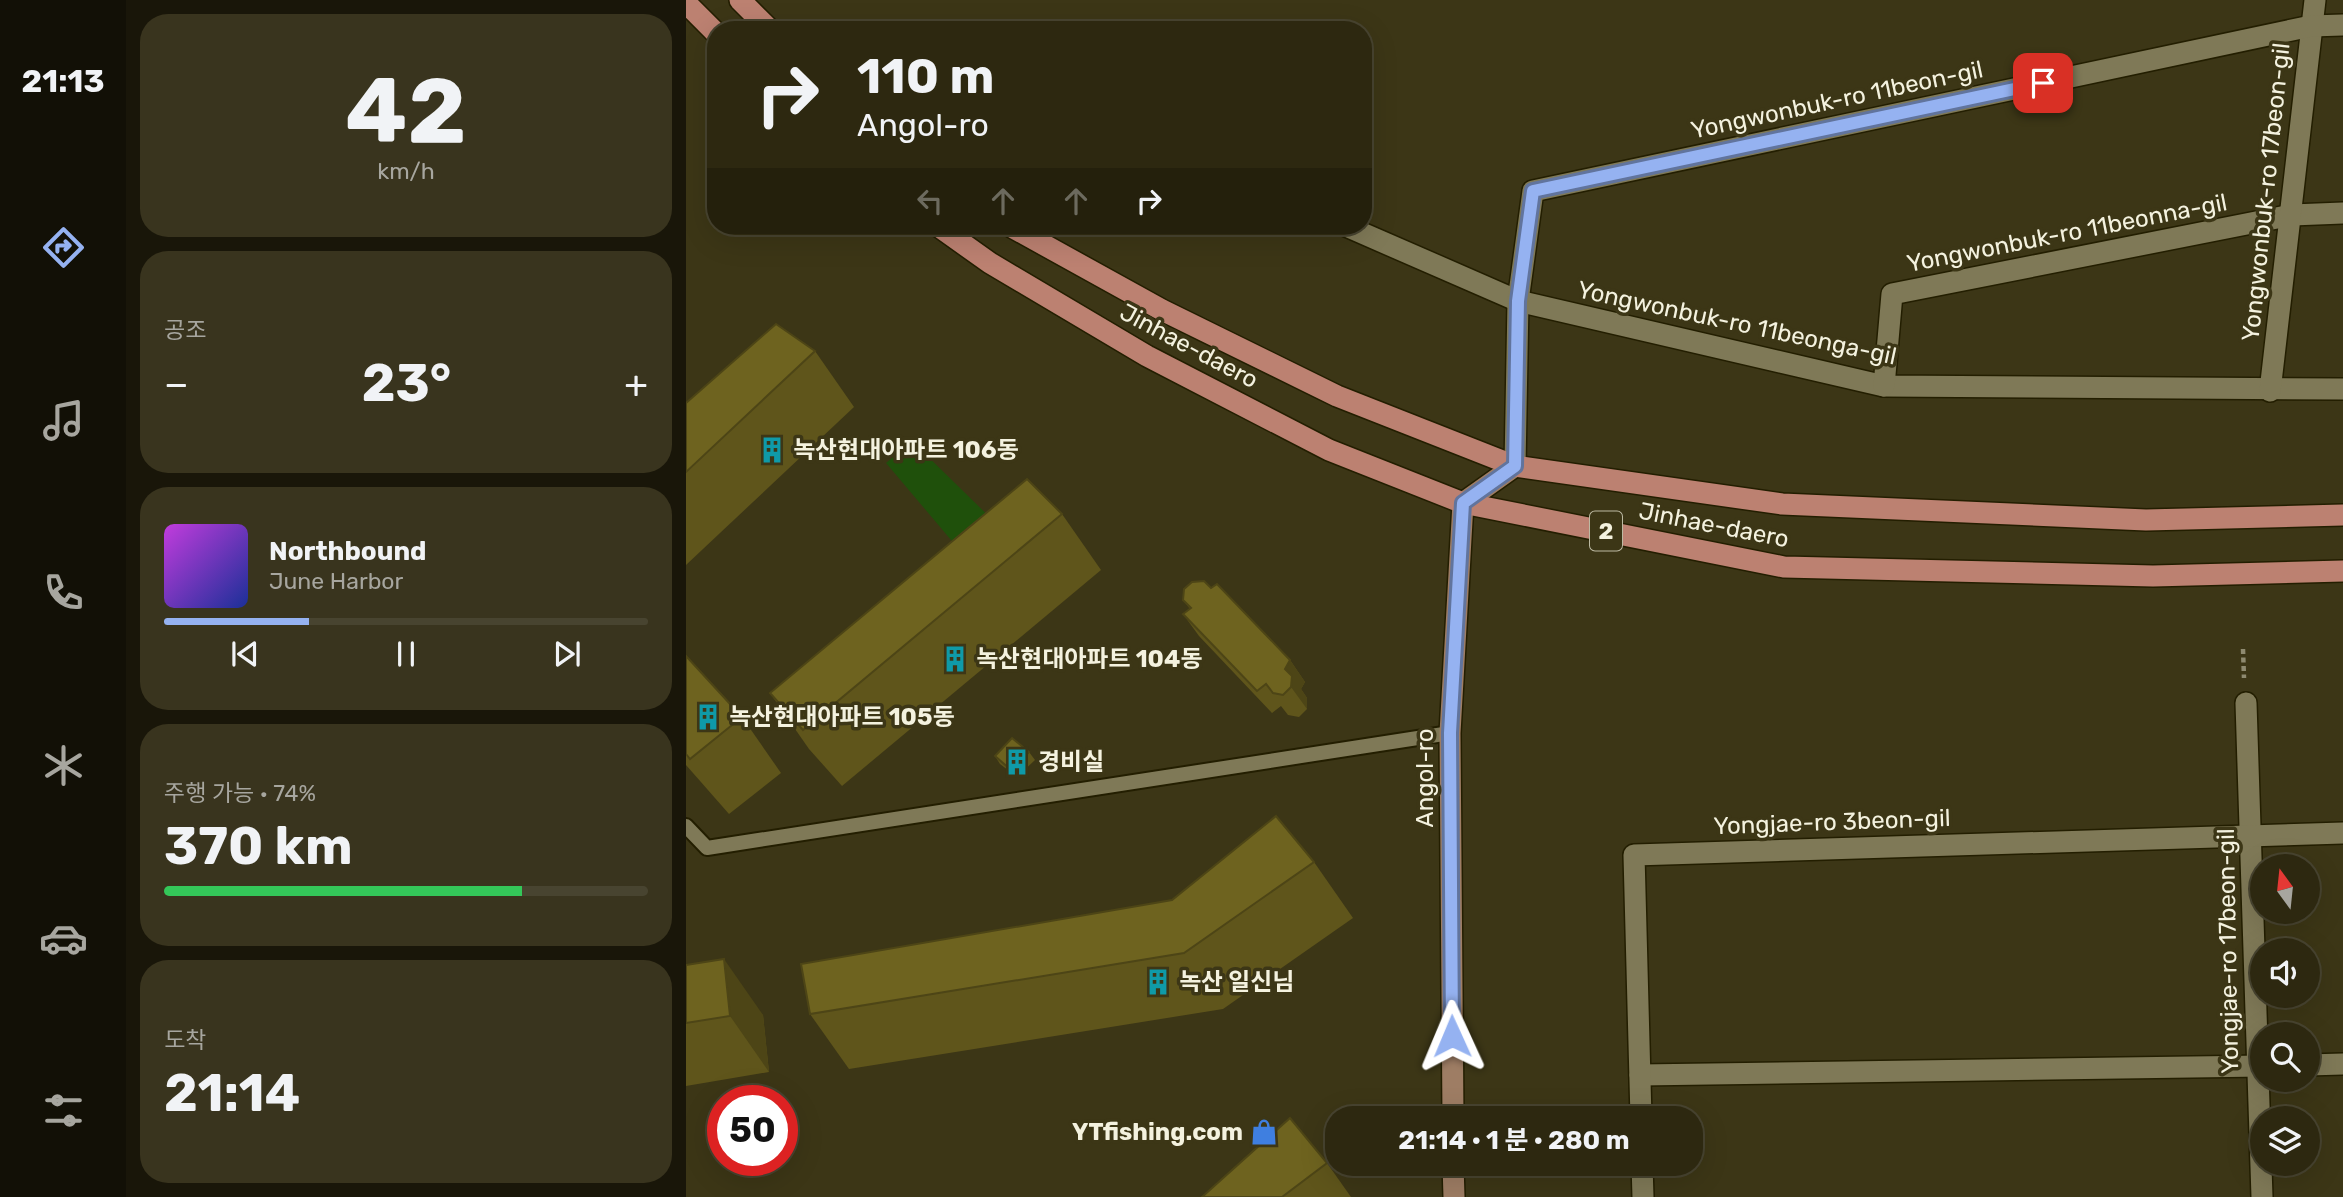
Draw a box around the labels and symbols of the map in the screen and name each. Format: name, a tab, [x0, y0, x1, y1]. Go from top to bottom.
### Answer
street label: Yongwonbuk-ro 17beon-gil	[2236, 41, 2296, 343]
pin	[2013, 53, 2073, 113]
street label: Yongwonbuk-ro 11beon-gil	[1688, 55, 1986, 145]
street label: Yongwonbuk-ro 11beonna-gil	[1905, 188, 2229, 278]
street label: Yongwonbuk-ro 11beonga-gil	[1575, 275, 1899, 371]
street label: Jinhae-daero	[1115, 298, 1263, 394]
building icon: 녹산현대아파트 106동	[757, 435, 787, 465]
place label: 녹산현대아파트 106동	[793, 436, 1019, 464]
street label: Jinhae-daero	[1637, 497, 1791, 553]
road number: 2	[1590, 512, 1622, 551]
building icon: 녹산현대아파트 104동	[940, 644, 970, 674]
place label: 녹산현대아파트 104동	[976, 645, 1202, 673]
building icon: 녹산현대아파트 105동	[693, 702, 723, 732]
place label: 녹산현대아파트 105동	[729, 703, 955, 731]
street label: Angol-ro	[1411, 729, 1439, 827]
building icon: 경비실	[1002, 747, 1032, 777]
place label: 경비실	[1038, 748, 1104, 776]
street label: Yongjae-ro 3beon-gil	[1713, 804, 1951, 840]
street label: Yongjae-ro 17beon-gil	[2212, 828, 2244, 1074]
north arrow	[2250, 854, 2320, 924]
building icon: 녹산 일신님	[1143, 967, 1173, 997]
place label: 녹산 일신님	[1179, 968, 1295, 996]
position arrow	[1415, 999, 1489, 1073]
speed limit sign: 50	[707, 1085, 798, 1176]
shop icon: YTfishing.com	[1249, 1117, 1279, 1147]
place label: YTfishing.com	[1072, 1118, 1243, 1146]

